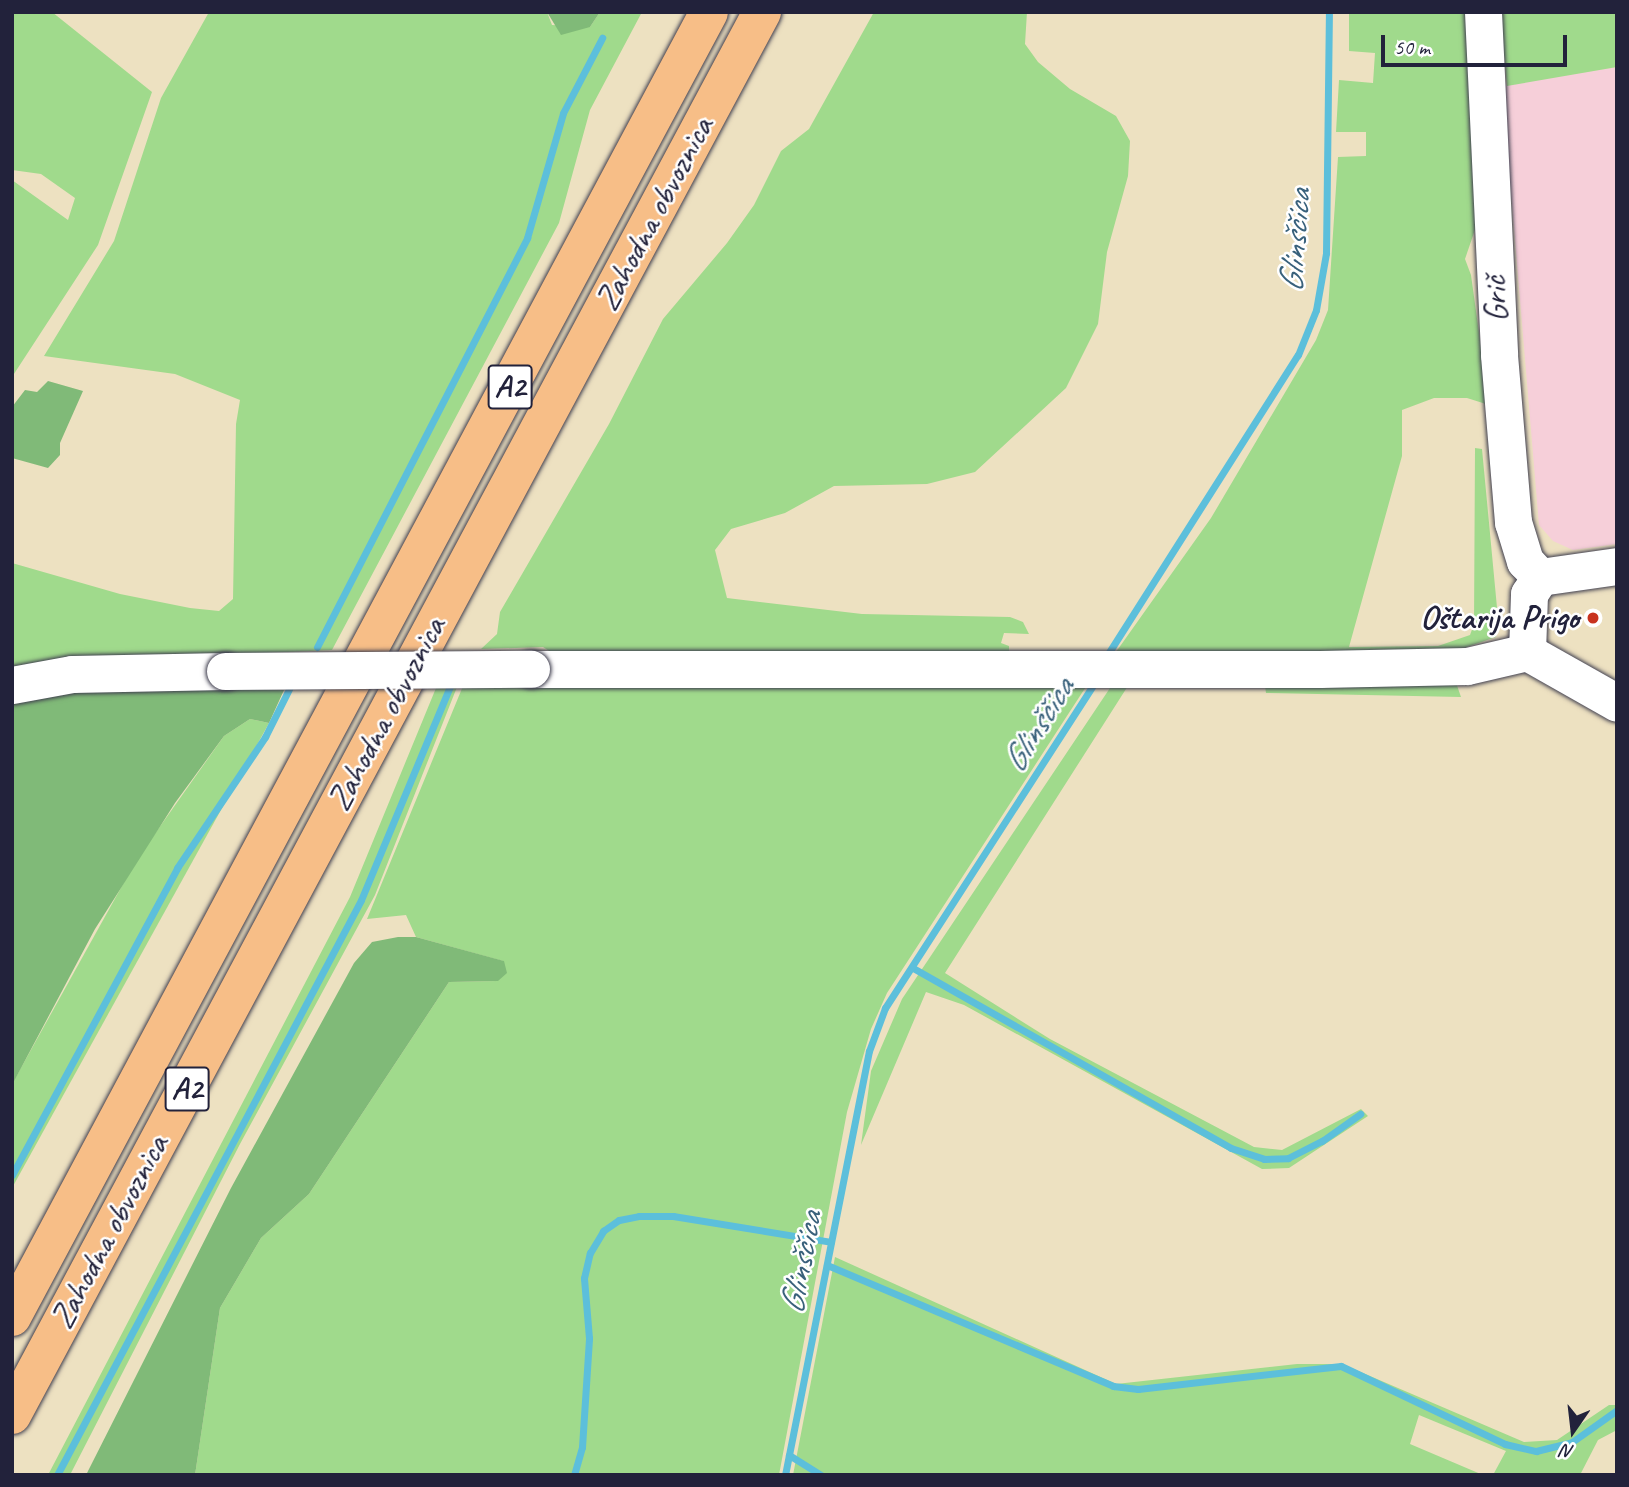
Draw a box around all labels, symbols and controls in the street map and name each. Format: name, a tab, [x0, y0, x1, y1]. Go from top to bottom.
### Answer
scale bar	[1384, 21, 1570, 65]
text: 50 m	[1394, 34, 1430, 60]
street label: Zahodna obvoznica	[587, 111, 723, 317]
water label: Glinščica	[1270, 188, 1320, 294]
street label: Grič	[1475, 275, 1517, 323]
road number: A2	[487, 358, 533, 416]
place label: Oštarija Prigo	[1420, 598, 1579, 638]
marker: Oštarija Prigo	[1585, 610, 1601, 626]
street label: Zahodna obvoznica	[319, 611, 455, 817]
water label: Glinščica	[993, 670, 1083, 780]
road number: A2	[164, 1060, 210, 1118]
street label: Zahodna obvoznica	[42, 1129, 178, 1335]
water label: Glinščica	[771, 1208, 831, 1318]
north arrow	[1538, 1396, 1608, 1466]
text: N	[1559, 1438, 1577, 1464]

